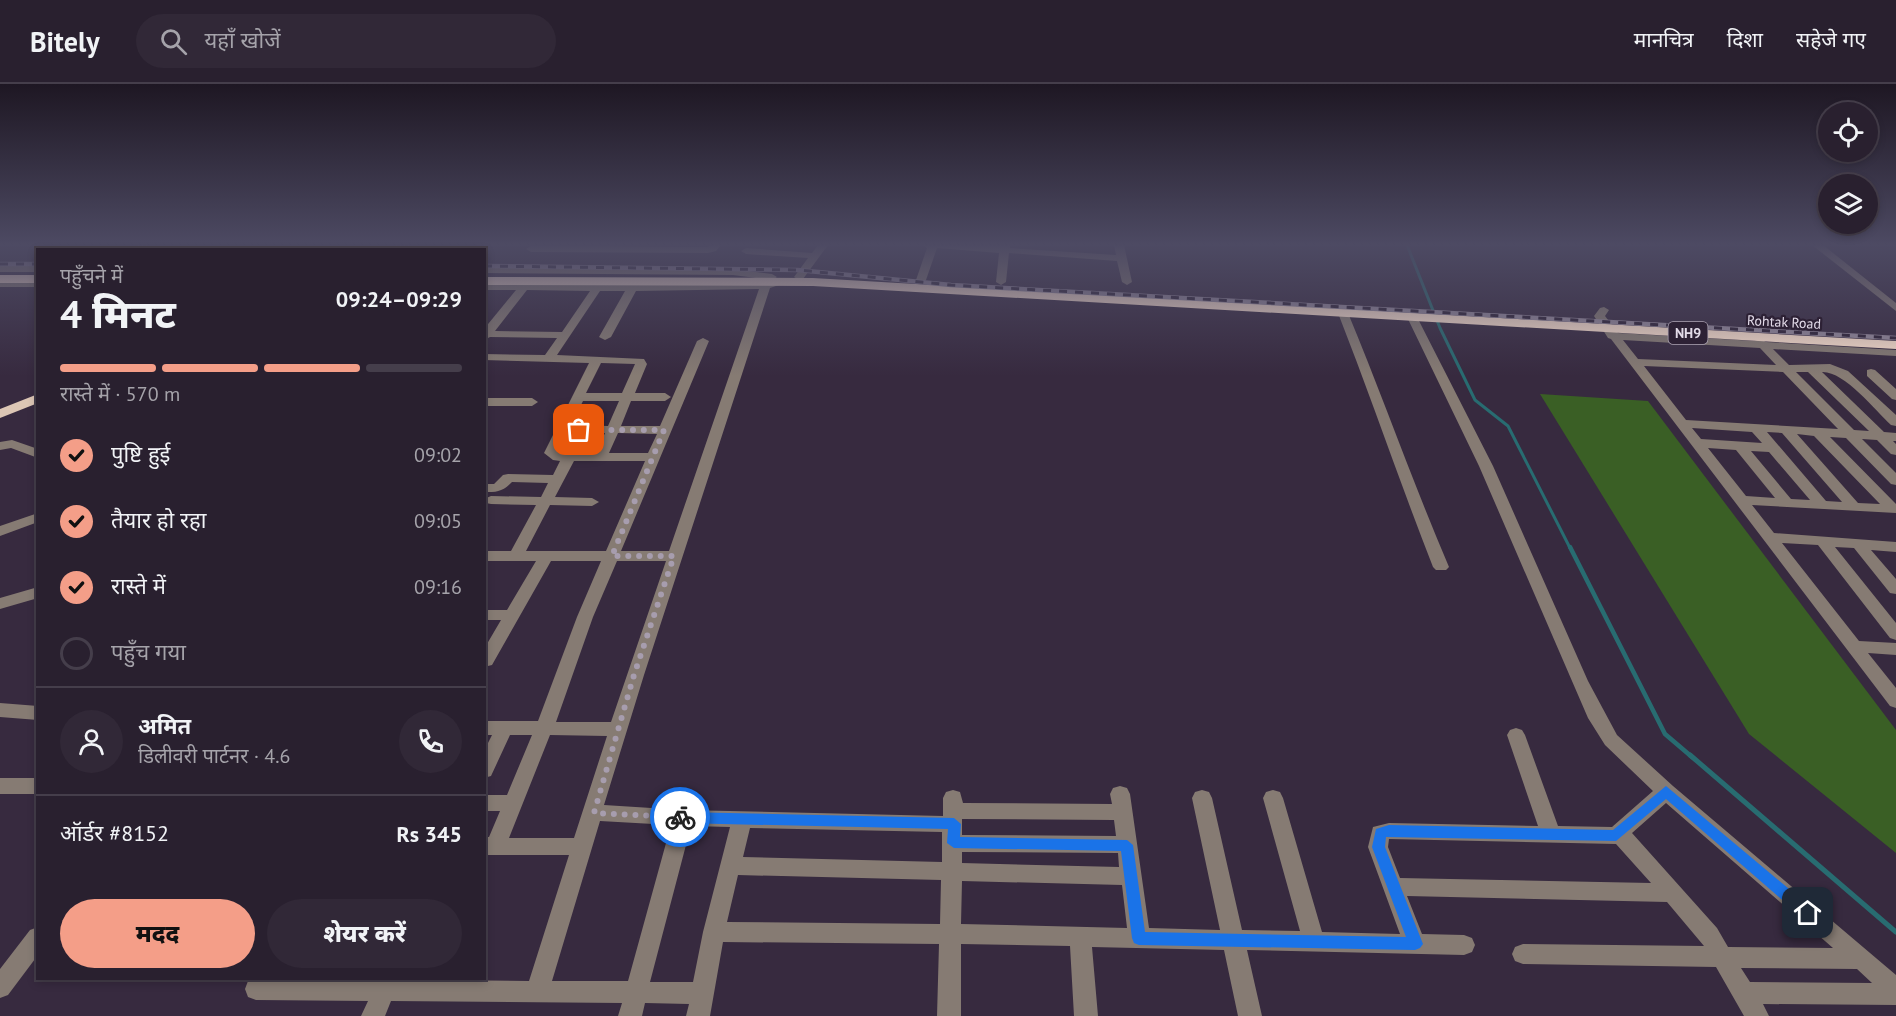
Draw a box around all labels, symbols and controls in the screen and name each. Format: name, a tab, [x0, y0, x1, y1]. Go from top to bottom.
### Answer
search box	[136, 14, 556, 68]
text: Bitely	[30, 23, 100, 60]
icon: search	[157, 25, 190, 58]
text: यहाँ खोजें	[205, 26, 281, 54]
text: मानचित्र	[1634, 26, 1694, 53]
text: दिशा	[1727, 26, 1763, 53]
text: सहेजे गए	[1796, 26, 1866, 53]
map controls	[1818, 102, 1878, 234]
button: locate	[1818, 102, 1878, 162]
button: layers	[1818, 174, 1878, 234]
text: पहुँचने में	[60, 263, 123, 289]
text: 09:24–09:29	[336, 285, 462, 313]
text: 4 मिनट	[60, 288, 176, 339]
street label: Rohtak Road	[1746, 311, 1822, 333]
road number: NH9	[1668, 322, 1708, 344]
text: रास्ते में · 570 m	[60, 381, 180, 407]
pin	[553, 404, 604, 455]
icon: bag	[562, 413, 595, 446]
icon: check	[60, 439, 93, 472]
text: पुष्टि हुई	[111, 440, 170, 468]
text: 09:02	[414, 442, 462, 468]
icon: check	[60, 505, 93, 538]
text: तैयार हो रहा	[111, 506, 207, 534]
text: 09:05	[414, 508, 462, 534]
icon: check	[60, 571, 93, 604]
text: रास्ते में	[111, 572, 166, 600]
text: 09:16	[414, 574, 462, 600]
text: पहुँच गया	[111, 638, 186, 666]
button: person	[60, 710, 123, 773]
button: phone	[399, 710, 462, 773]
text: अमित	[138, 712, 191, 740]
text: डिलीवरी पार्टनर · 4.6	[138, 743, 290, 769]
courier	[650, 787, 710, 847]
icon: bike	[664, 801, 697, 834]
text: ऑर्डर #8152	[60, 819, 169, 847]
text: Rs 345	[396, 820, 462, 848]
pin	[1782, 887, 1833, 938]
icon: home	[1791, 896, 1824, 929]
button: मदद	[60, 899, 255, 968]
button: शेयर करें	[267, 899, 462, 968]

